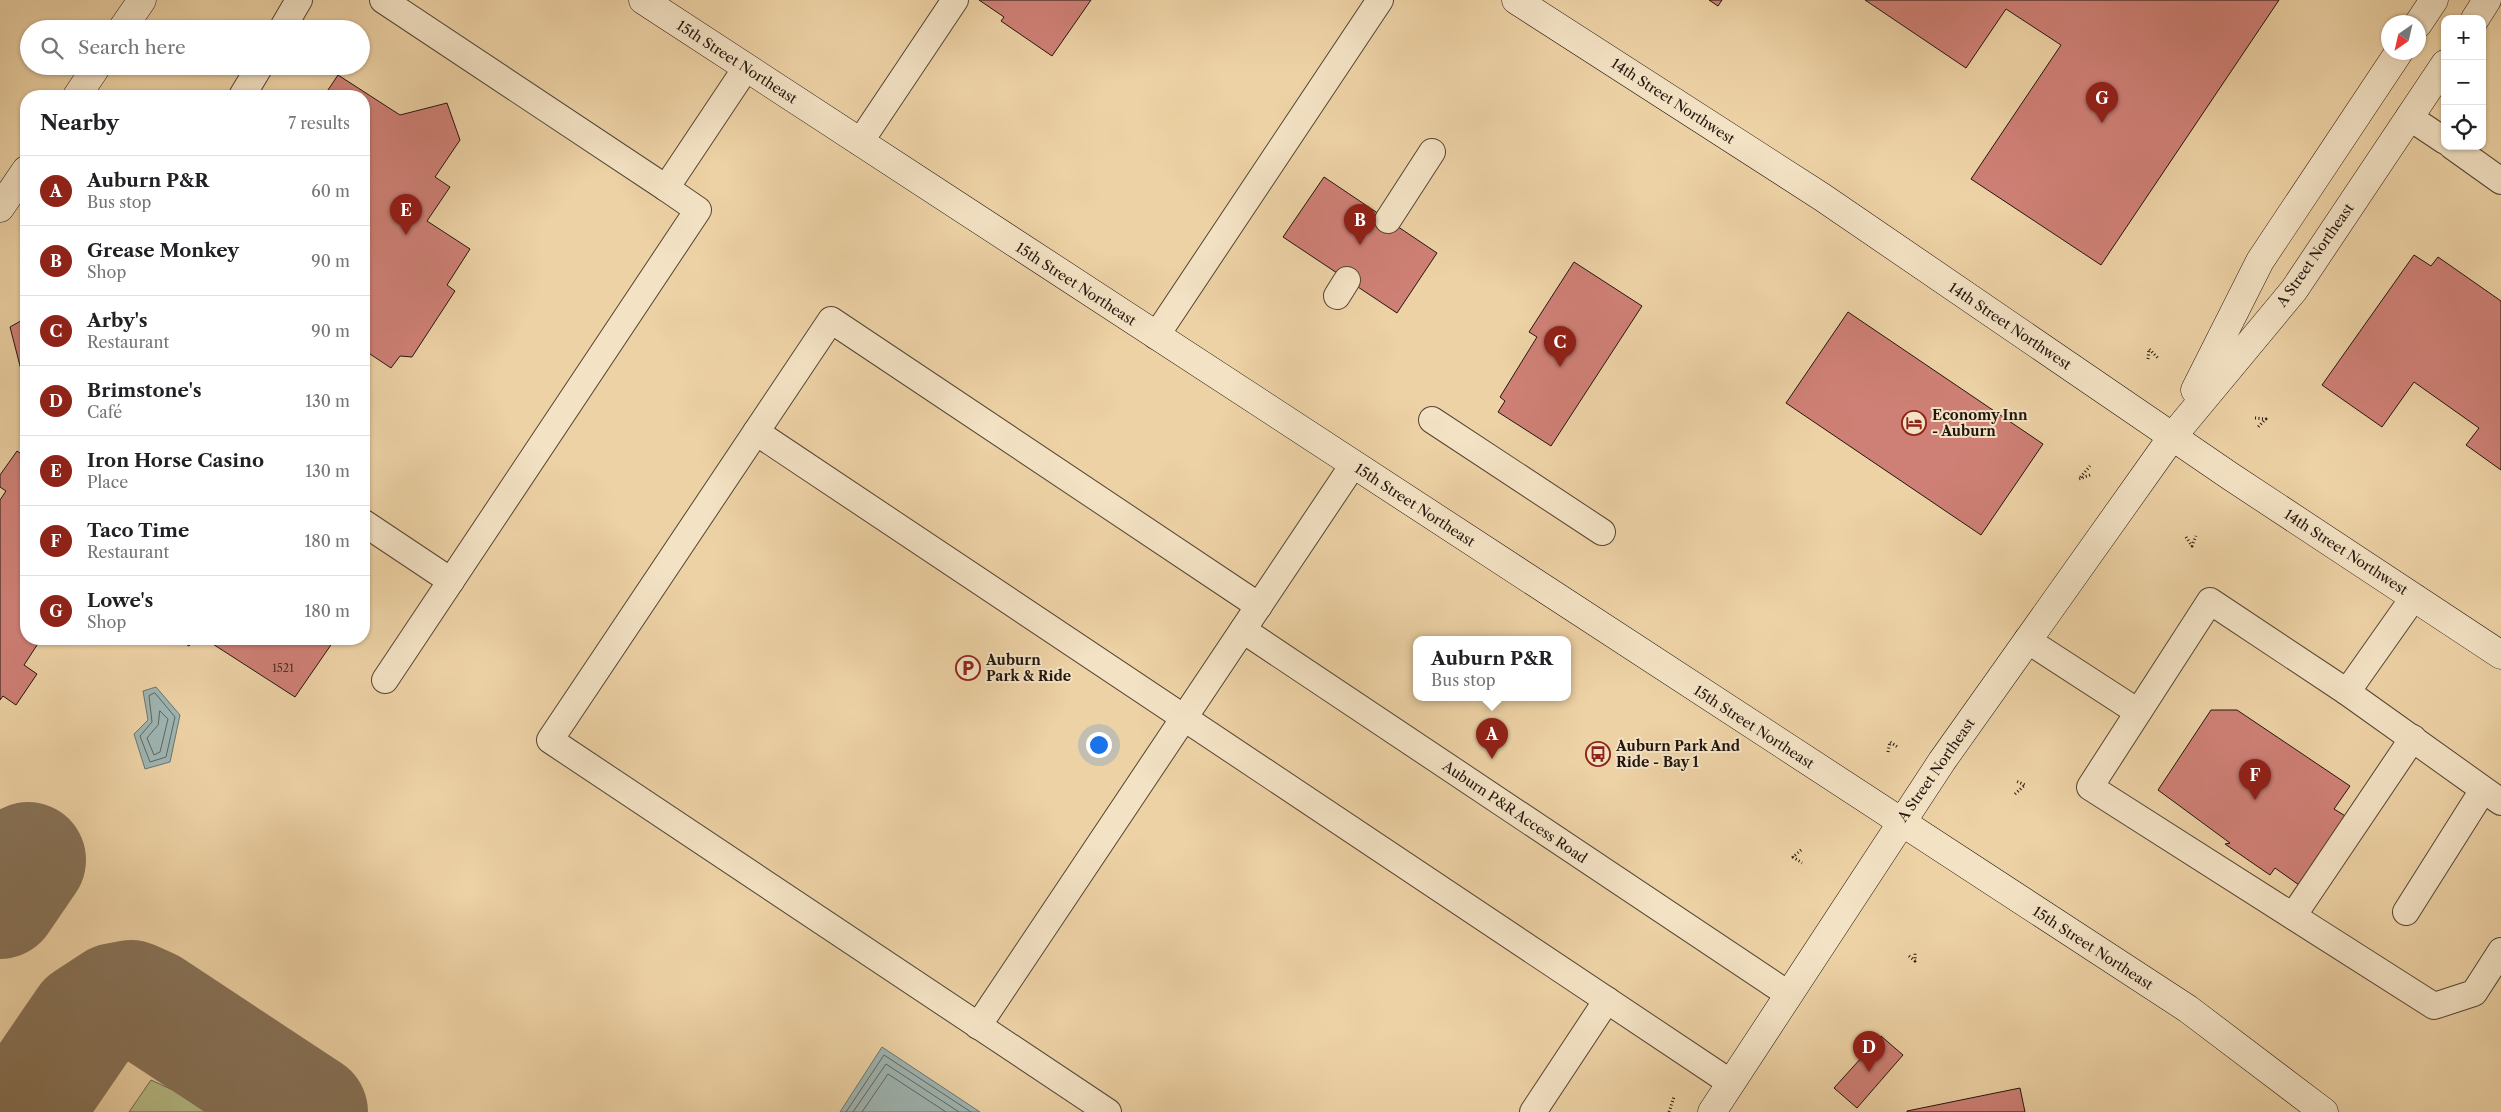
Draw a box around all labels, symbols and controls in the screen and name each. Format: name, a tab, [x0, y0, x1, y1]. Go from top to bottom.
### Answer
north arrow	[2381, 15, 2426, 60]
map controls	[2441, 15, 2486, 150]
button: +	[2441, 15, 2486, 60]
street label: 15th Street Northeast	[673, 16, 801, 108]
search box	[20, 20, 370, 75]
icon: search	[38, 34, 66, 62]
text: Search here	[78, 36, 186, 59]
street label: 14th Street Northwest	[1608, 54, 1738, 148]
button: −	[2441, 60, 2486, 105]
pin: G	[2086, 82, 2118, 123]
button: locate	[2441, 105, 2486, 150]
text: Nearby	[40, 110, 119, 135]
text: 7 results	[288, 113, 350, 133]
text: Auburn P&R	[87, 169, 209, 192]
text: A	[50, 181, 62, 201]
text: 60 m	[311, 181, 350, 201]
text: Bus stop	[87, 192, 151, 212]
pin: E	[390, 194, 422, 235]
street label: A Street Northeast	[2272, 200, 2358, 311]
pin: B	[1344, 204, 1376, 245]
street label: 15th Street Northeast	[1012, 238, 1140, 330]
text: Grease Monkey	[87, 239, 239, 262]
text: B	[50, 251, 62, 271]
text: 90 m	[311, 251, 350, 271]
text: Shop	[87, 262, 126, 282]
street label: 14th Street Northwest	[1945, 278, 2075, 374]
text: Arby's	[87, 309, 147, 332]
text: C	[50, 321, 62, 341]
text: 90 m	[311, 321, 350, 341]
pin: C	[1544, 326, 1576, 367]
text: Restaurant	[87, 332, 169, 352]
text: Brimstone's	[87, 379, 202, 402]
text: D	[49, 391, 63, 411]
text: 130 m	[305, 391, 350, 411]
text: Café	[87, 402, 122, 422]
place label: Economy Inn - Auburn	[1932, 406, 2028, 440]
hotel icon: Economy Inn - Auburn	[1901, 410, 1927, 436]
text: Iron Horse Casino	[87, 449, 264, 472]
street label: 15th Street Northeast	[1351, 459, 1479, 551]
text: E	[50, 461, 62, 481]
text: 130 m	[305, 461, 350, 481]
text: Place	[87, 472, 128, 492]
street label: 14th Street Northwest	[2281, 505, 2411, 599]
text: Taco Time	[87, 519, 189, 542]
text: F	[51, 531, 61, 551]
text: 180 m	[304, 531, 350, 551]
text: Restaurant	[87, 542, 169, 562]
text: Lowe's	[87, 589, 153, 612]
text: G	[49, 601, 63, 621]
text: 180 m	[304, 601, 350, 621]
text: Shop	[87, 612, 126, 632]
popup	[1413, 636, 1571, 701]
text: Auburn P&R	[1431, 647, 1553, 670]
place label: Auburn Park & Ride	[985, 651, 1071, 685]
parking icon: Auburn Park & Ride	[955, 655, 981, 681]
house number: 1521	[272, 661, 294, 675]
text: Bus stop	[1431, 670, 1496, 690]
street label: 15th Street Northeast	[1690, 681, 1818, 773]
street label: A Street Northeast	[1893, 715, 1979, 826]
pin: A	[1476, 718, 1508, 759]
your location	[1086, 732, 1112, 758]
place label: Auburn Park And Ride - Bay 1	[1615, 737, 1741, 771]
bus stop icon: Auburn Park And Ride - Bay 1	[1585, 741, 1611, 767]
street label: Auburn P&R Access Road	[1438, 756, 1591, 867]
pin: F	[2239, 759, 2271, 800]
street label: 15th Street Northeast	[2029, 902, 2157, 994]
pin: D	[1853, 1031, 1885, 1072]

